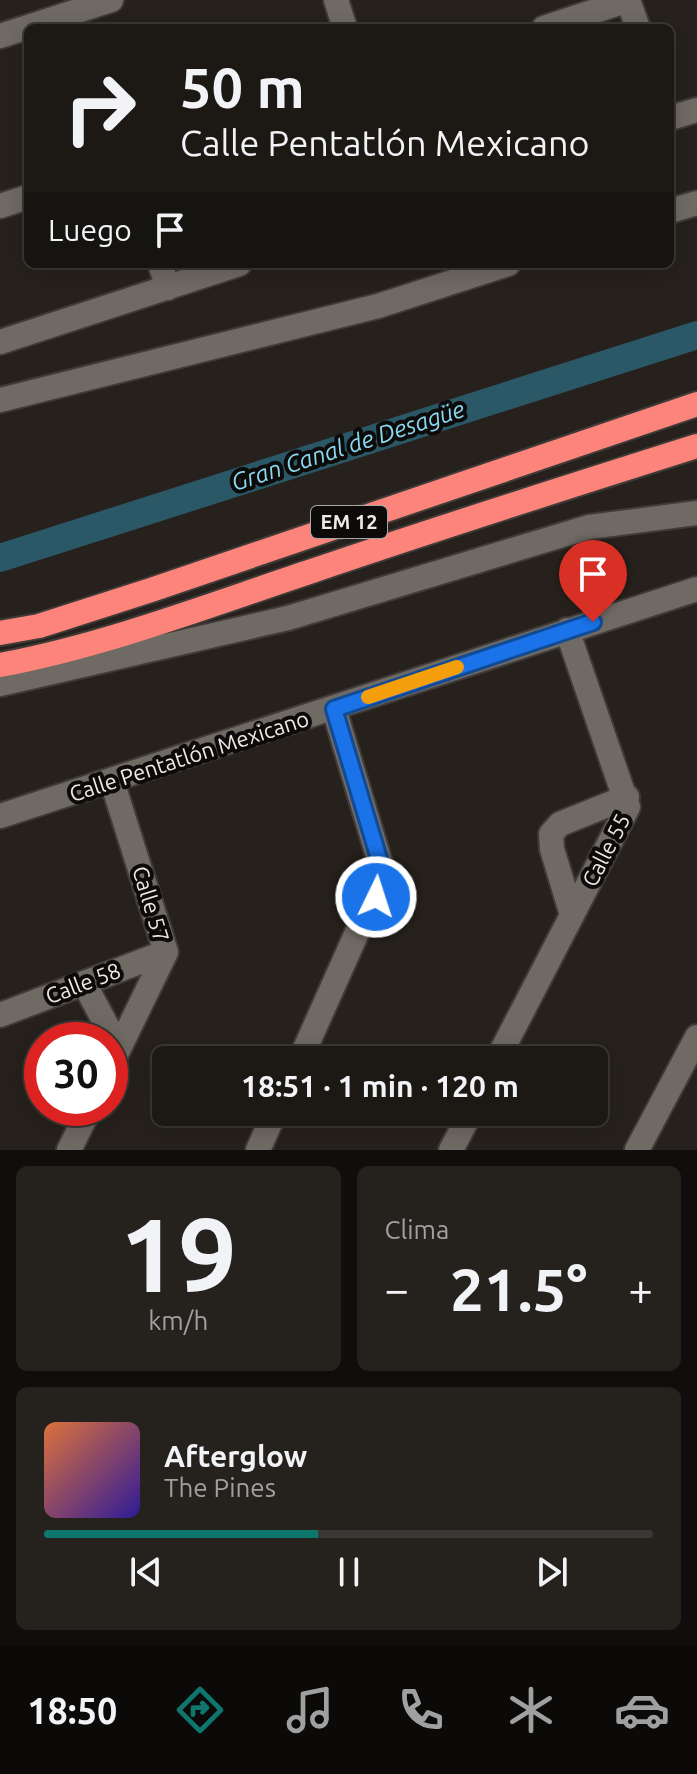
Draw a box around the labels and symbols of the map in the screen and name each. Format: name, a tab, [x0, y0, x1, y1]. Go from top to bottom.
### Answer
water label: Gran Canal de Desagüe	[228, 395, 468, 496]
road number: EM 12	[311, 506, 387, 538]
pin	[559, 540, 627, 622]
street label: Calle Pentatlón Mexicano	[66, 705, 312, 806]
street label: Calle 55	[577, 809, 634, 890]
position arrow	[334, 855, 418, 939]
street label: Calle 57	[128, 863, 175, 945]
street label: Calle 58	[42, 957, 124, 1008]
speed limit sign: 30	[24, 1022, 128, 1126]

